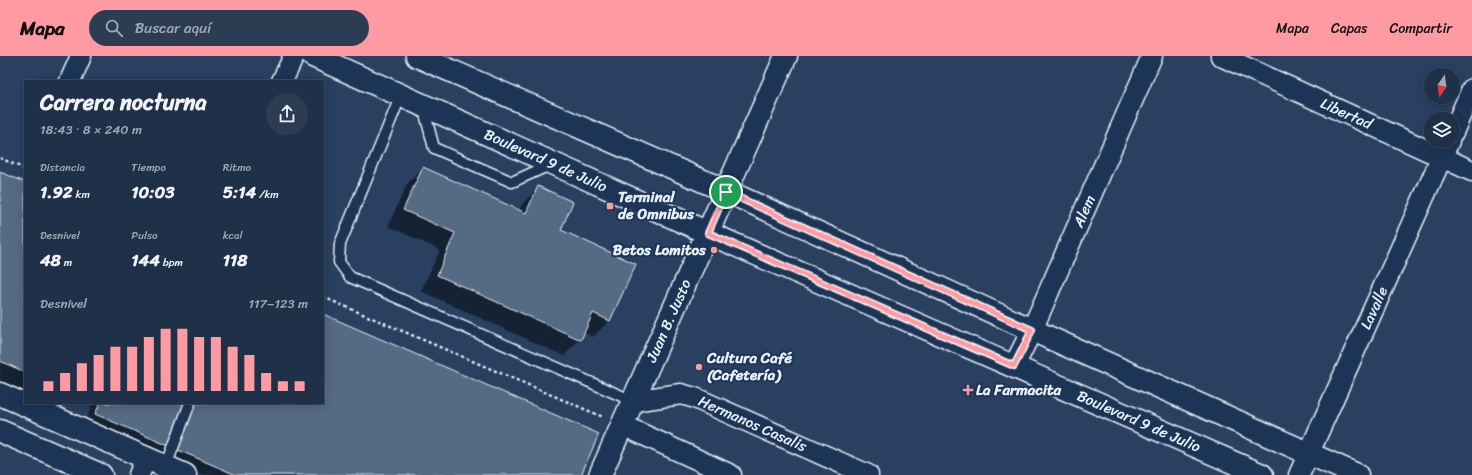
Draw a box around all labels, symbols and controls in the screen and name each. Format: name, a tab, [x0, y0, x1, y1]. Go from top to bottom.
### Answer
search box	[89, 10, 369, 46]
text: Mapa	[20, 12, 65, 45]
text: Buscar aquí	[135, 15, 211, 41]
text: Mapa	[1276, 16, 1309, 41]
text: Capas	[1331, 16, 1368, 41]
text: Compartir	[1390, 16, 1452, 41]
icon: search	[103, 17, 125, 39]
north arrow	[1424, 68, 1460, 104]
map controls	[1424, 68, 1460, 148]
text: Carrera nocturna	[40, 83, 207, 122]
street label: Libertad	[1316, 90, 1378, 137]
button: share	[266, 93, 308, 135]
button: layers	[1424, 112, 1460, 148]
text: 18:43 · 8 × 240 m	[40, 118, 142, 141]
street label: Boulevard 9 de Julio	[480, 121, 612, 199]
text: Distancia	[40, 158, 85, 177]
text: Tiempo	[131, 158, 166, 177]
text: Ritmo	[223, 158, 251, 177]
pin	[709, 175, 743, 209]
text: 1.92	[40, 177, 73, 207]
text: 10:03	[131, 177, 175, 207]
text: 5:14	[223, 177, 256, 207]
icon: arrive	[715, 181, 737, 203]
place label: Terminal de Omnibus	[618, 184, 695, 227]
text: km	[73, 185, 90, 204]
text: /km	[256, 185, 279, 204]
street label: Alem	[1065, 191, 1103, 233]
marker: Terminal de Omnibus	[605, 201, 615, 211]
text: Desnivel	[40, 226, 80, 245]
text: Pulso	[131, 226, 158, 245]
text: kcal	[223, 226, 243, 245]
place label: Betos Lomitos	[613, 237, 707, 263]
text: 48	[40, 245, 61, 275]
text: 144	[131, 245, 160, 275]
text: 118	[223, 245, 248, 275]
marker: Betos Lomitos	[709, 245, 719, 255]
text: m	[61, 253, 72, 272]
text: bpm	[160, 253, 183, 272]
street label: Juan B. Justo	[638, 274, 699, 367]
street label: Lavalle	[1353, 282, 1395, 334]
text: Desnivel	[40, 292, 87, 315]
text: 117–123 m	[248, 292, 308, 315]
place label: Cultura Café (Cafetería)	[706, 345, 792, 388]
marker: Cultura Café (Cafetería)	[694, 362, 704, 372]
place label: La Farmacita	[976, 377, 1061, 403]
street label: Boulevard 9 de Julio	[1073, 383, 1205, 460]
marker: La Farmacita	[963, 385, 973, 395]
street label: Hermanos Casalis	[694, 388, 811, 459]

